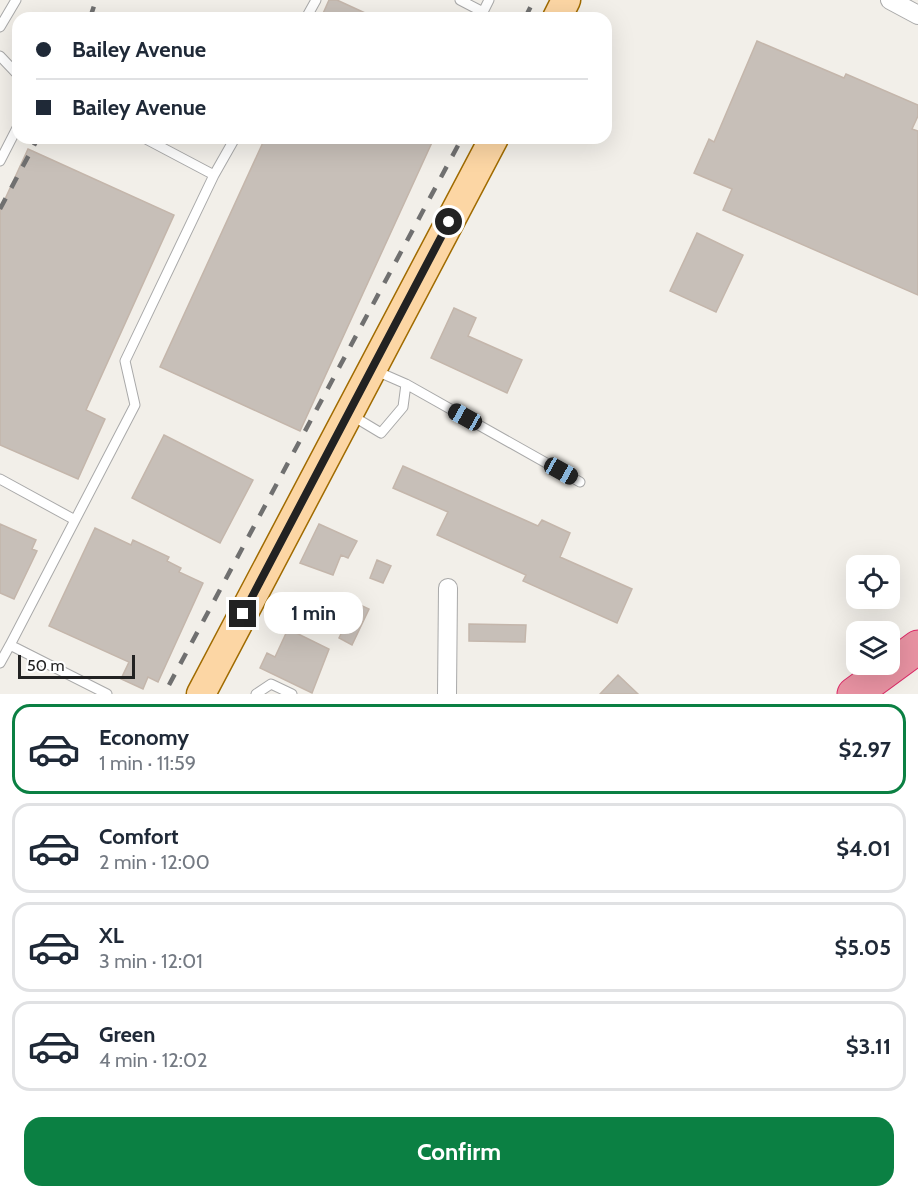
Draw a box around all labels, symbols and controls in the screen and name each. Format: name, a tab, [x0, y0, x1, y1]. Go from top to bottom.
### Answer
text: Bailey Avenue	[72, 36, 206, 63]
text: Bailey Avenue	[72, 94, 206, 121]
route start	[435, 208, 462, 235]
car	[445, 400, 485, 434]
car	[541, 454, 581, 488]
map controls	[846, 555, 900, 675]
button: locate	[846, 555, 900, 609]
callout: 1 min	[264, 593, 363, 635]
route end	[229, 600, 256, 627]
text: 1 min	[291, 601, 336, 625]
button: layers	[846, 621, 900, 675]
scale bar	[18, 652, 135, 680]
text: 50 m	[27, 656, 64, 675]
icon: car	[27, 722, 81, 776]
text: Economy	[99, 724, 189, 751]
text: $2.97	[838, 736, 891, 763]
text: 1 min · 11:59	[99, 751, 196, 775]
icon: car	[27, 821, 81, 875]
text: Comfort	[99, 823, 178, 850]
text: $4.01	[836, 835, 891, 862]
text: 2 min · 12:00	[99, 850, 210, 874]
icon: car	[27, 920, 81, 974]
text: XL	[99, 922, 124, 949]
text: $5.05	[834, 934, 891, 961]
text: 3 min · 12:01	[99, 949, 203, 973]
icon: car	[27, 1019, 81, 1073]
text: Green	[99, 1021, 155, 1048]
text: $3.11	[846, 1033, 891, 1060]
text: 4 min · 12:02	[99, 1048, 207, 1072]
button: Confirm	[24, 1117, 894, 1186]

